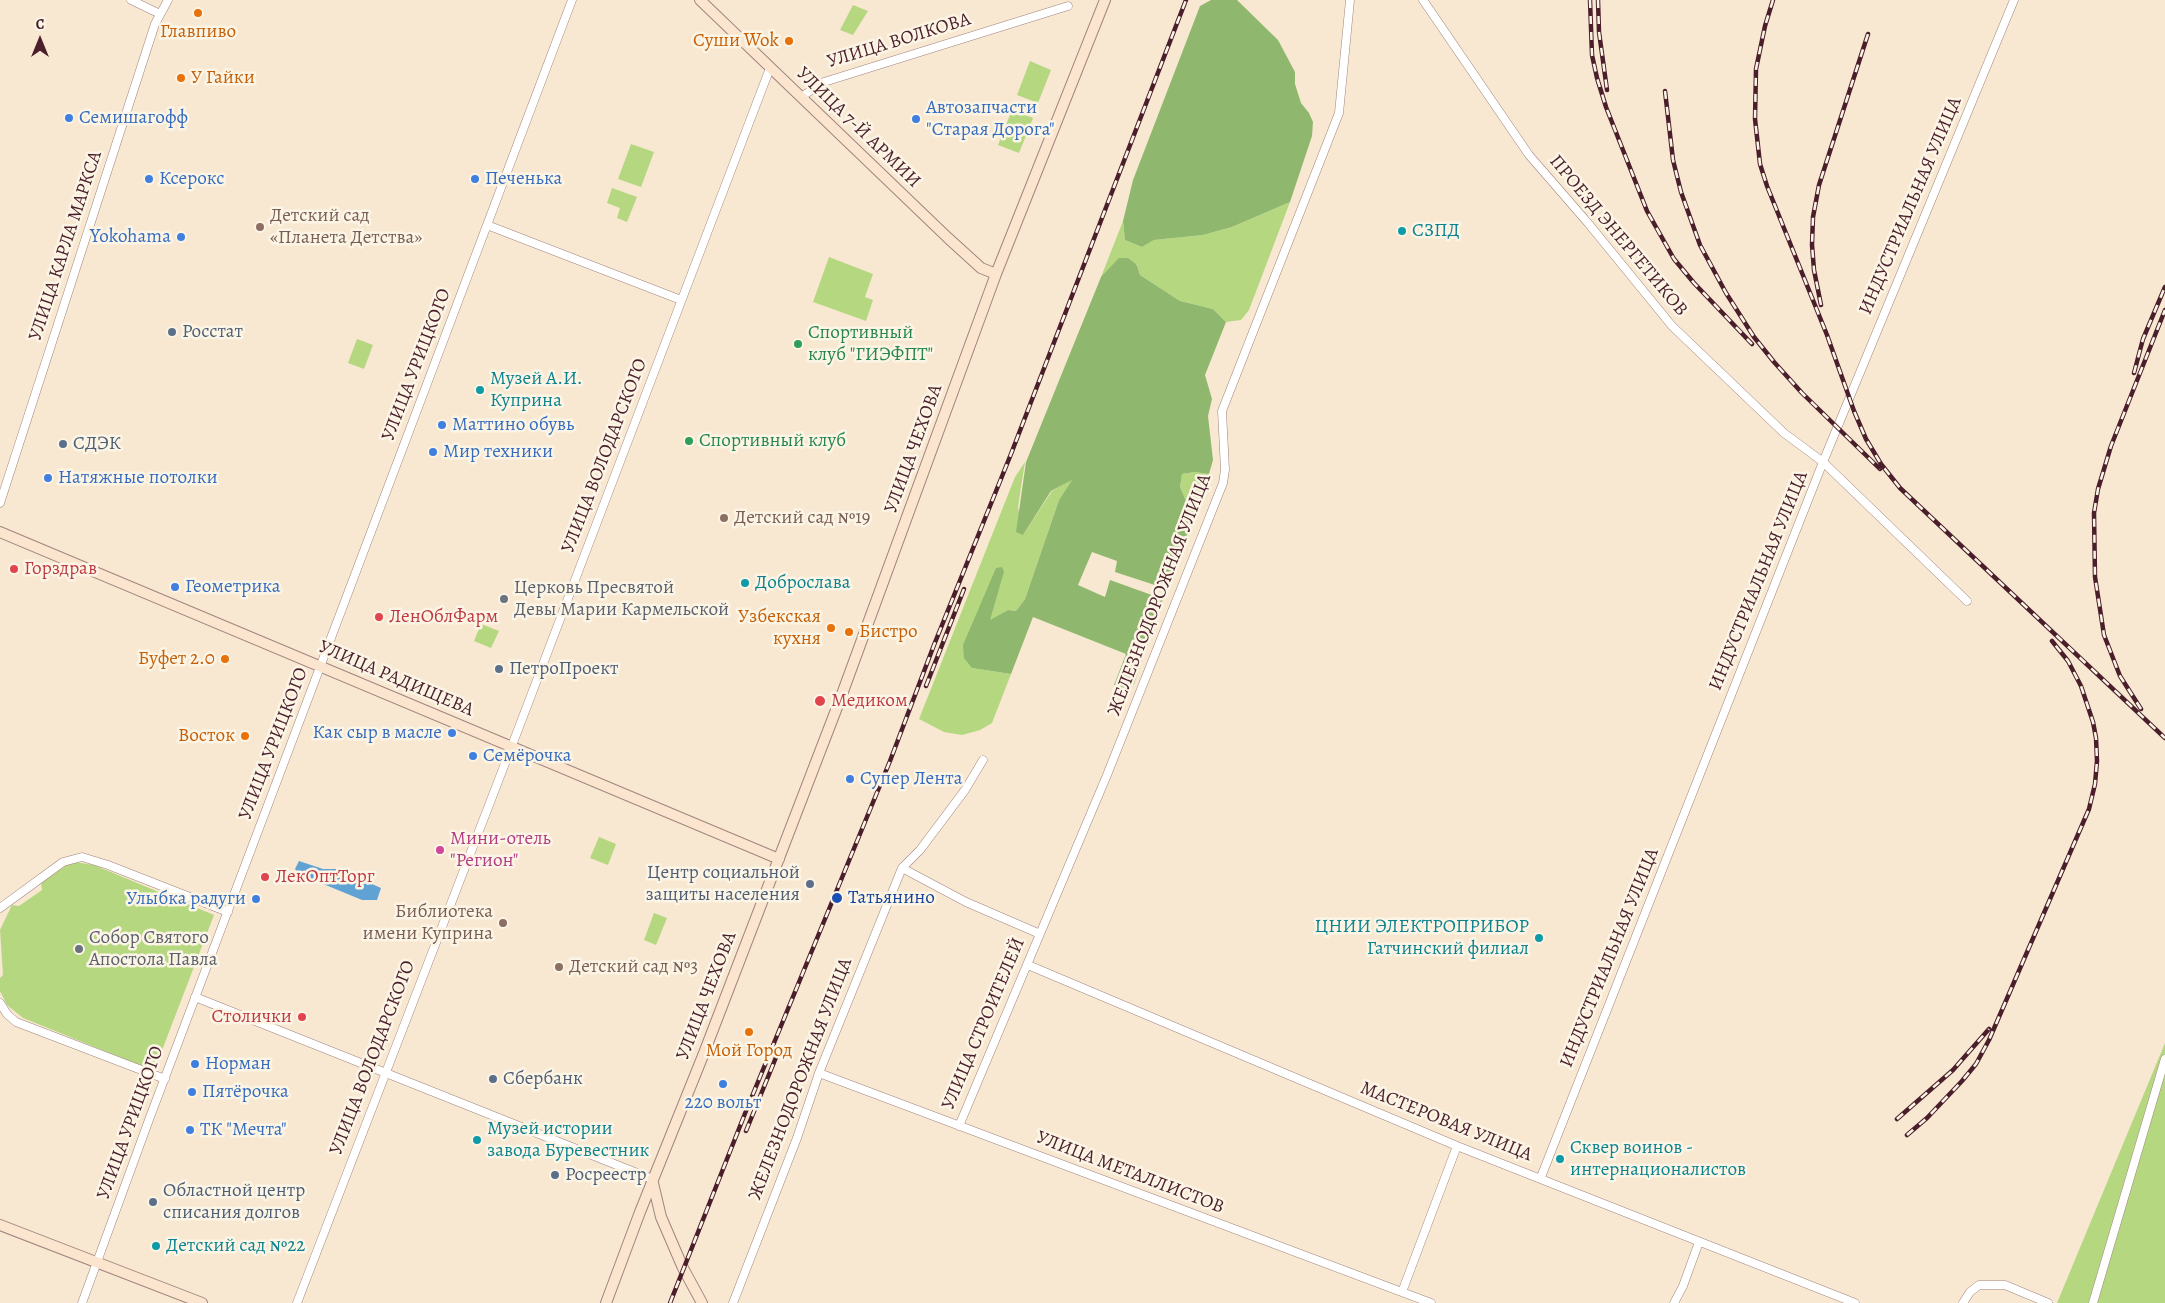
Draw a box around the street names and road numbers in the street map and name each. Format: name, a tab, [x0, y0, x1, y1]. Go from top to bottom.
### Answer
street label: УЛИЦА ВОЛКОВА	[824, 8, 974, 74]
street label: УЛИЦА 7-Й АРМИИ	[791, 63, 925, 193]
street label: ИНДУСТРИАЛЬНАЯ УЛИЦА	[1855, 94, 1967, 318]
street label: УЛИЦА КАРЛА МАРКСА	[25, 148, 107, 344]
street label: ПРОЕЗД ЭНЕРГЕТИКОВ	[1544, 151, 1692, 321]
street label: УЛИЦА УРИЦКОГО	[377, 286, 457, 444]
street label: УЛИЦА ВОЛОДАРСКОГО	[557, 355, 653, 557]
street label: УЛИЦА ЧЕХОВА	[880, 381, 948, 517]
street label: ИНДУСТРИАЛЬНАЯ УЛИЦА	[1705, 468, 1813, 694]
street label: ЖЕЛЕЗНОДОРОЖНАЯ УЛИЦА	[1103, 471, 1217, 719]
street label: УЛИЦА РАДИЩЕВА	[315, 636, 477, 722]
street label: УЛИЦА УРИЦКОГО	[234, 665, 314, 823]
street label: ИНДУСТРИАЛЬНАЯ УЛИЦА	[1556, 845, 1664, 1071]
street label: УЛИЦА ЧЕХОВА	[672, 929, 742, 1063]
street label: УЛИЦА СТРОИТЕЛЕЙ	[937, 935, 1031, 1113]
street label: ЖЕЛЕЗНОДОРОЖНАЯ УЛИЦА	[744, 955, 858, 1203]
street label: УЛИЦА ВОЛОДАРСКОГО	[325, 957, 421, 1159]
street label: УЛИЦА УРИЦКОГО	[93, 1043, 169, 1203]
street label: МАСТЕРОВАЯ УЛИЦА	[1357, 1077, 1535, 1167]
street label: УЛИЦА МЕТАЛЛИСТОВ	[1033, 1127, 1227, 1219]

